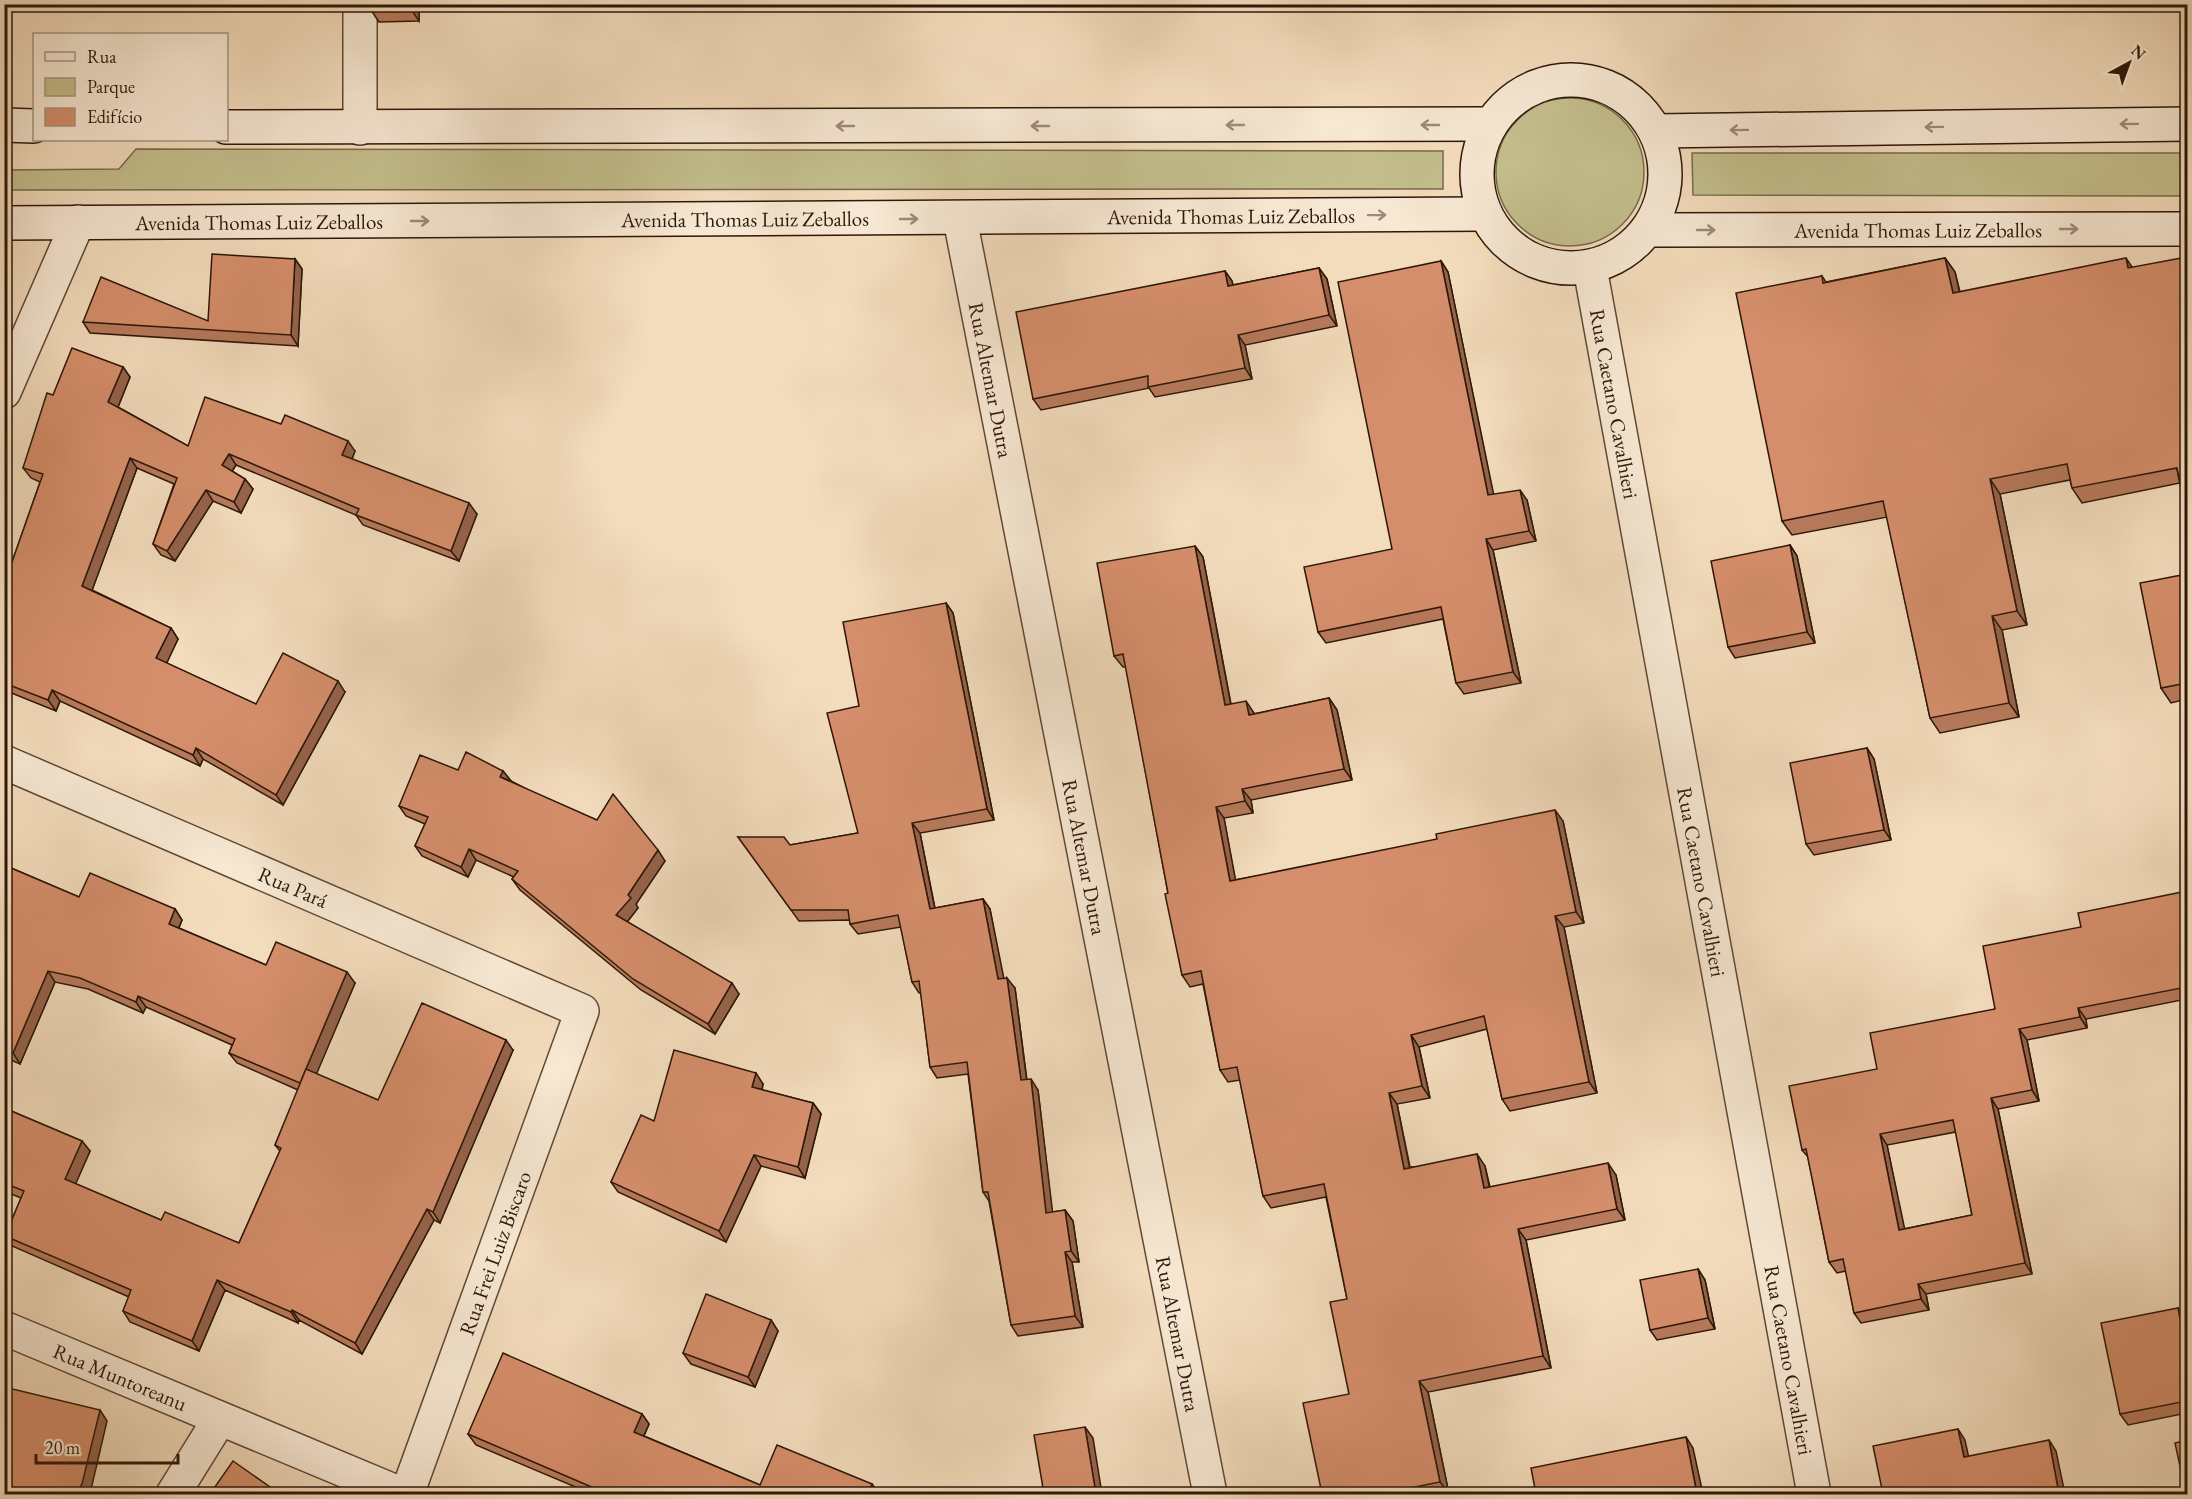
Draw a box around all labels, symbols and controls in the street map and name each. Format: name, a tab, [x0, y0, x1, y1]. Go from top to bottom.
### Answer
legend	[33, 33, 228, 141]
north arrow	[2099, 33, 2159, 93]
text: N	[2127, 40, 2150, 64]
text: Rua	[87, 45, 117, 68]
text: Parque	[87, 75, 135, 98]
text: Edifício	[87, 105, 142, 128]
one-way arrow	[1226, 119, 1246, 131]
one-way arrow	[1421, 119, 1441, 131]
one-way arrow	[2120, 119, 2140, 130]
one-way arrow	[836, 120, 856, 132]
one-way arrow	[1031, 120, 1051, 132]
one-way arrow	[1925, 121, 1945, 133]
one-way arrow	[1730, 124, 1750, 136]
street label: Avenida Thomas Luiz Zeballos	[1106, 201, 1355, 230]
street label: Avenida Thomas Luiz Zeballos	[620, 204, 869, 233]
street label: Avenida Thomas Luiz Zeballos	[134, 207, 383, 236]
one-way arrow	[1366, 209, 1386, 221]
one-way arrow	[898, 213, 918, 225]
one-way arrow	[409, 215, 429, 227]
street label: Avenida Thomas Luiz Zeballos	[1793, 216, 2042, 243]
one-way arrow	[2059, 223, 2079, 235]
one-way arrow	[1696, 224, 1716, 236]
street label: Rua Altemar Dutra	[963, 300, 1020, 461]
street label: Rua Caetano Cavalhieri	[1584, 307, 1645, 501]
street label: Rua Altemar Dutra	[1057, 777, 1114, 938]
street label: Rua Caetano Cavalhieri	[1672, 785, 1733, 979]
street label: Rua Pará	[254, 860, 333, 914]
street label: Rua Frei Luiz Biscaro	[453, 1167, 537, 1339]
street label: Rua Altemar Dutra	[1150, 1254, 1207, 1414]
street label: Rua Caetano Cavalhieri	[1759, 1263, 1820, 1457]
street label: Rua Muntoreanu	[49, 1337, 191, 1417]
scale bar	[36, 1427, 178, 1465]
text: 20 m	[45, 1436, 80, 1459]

